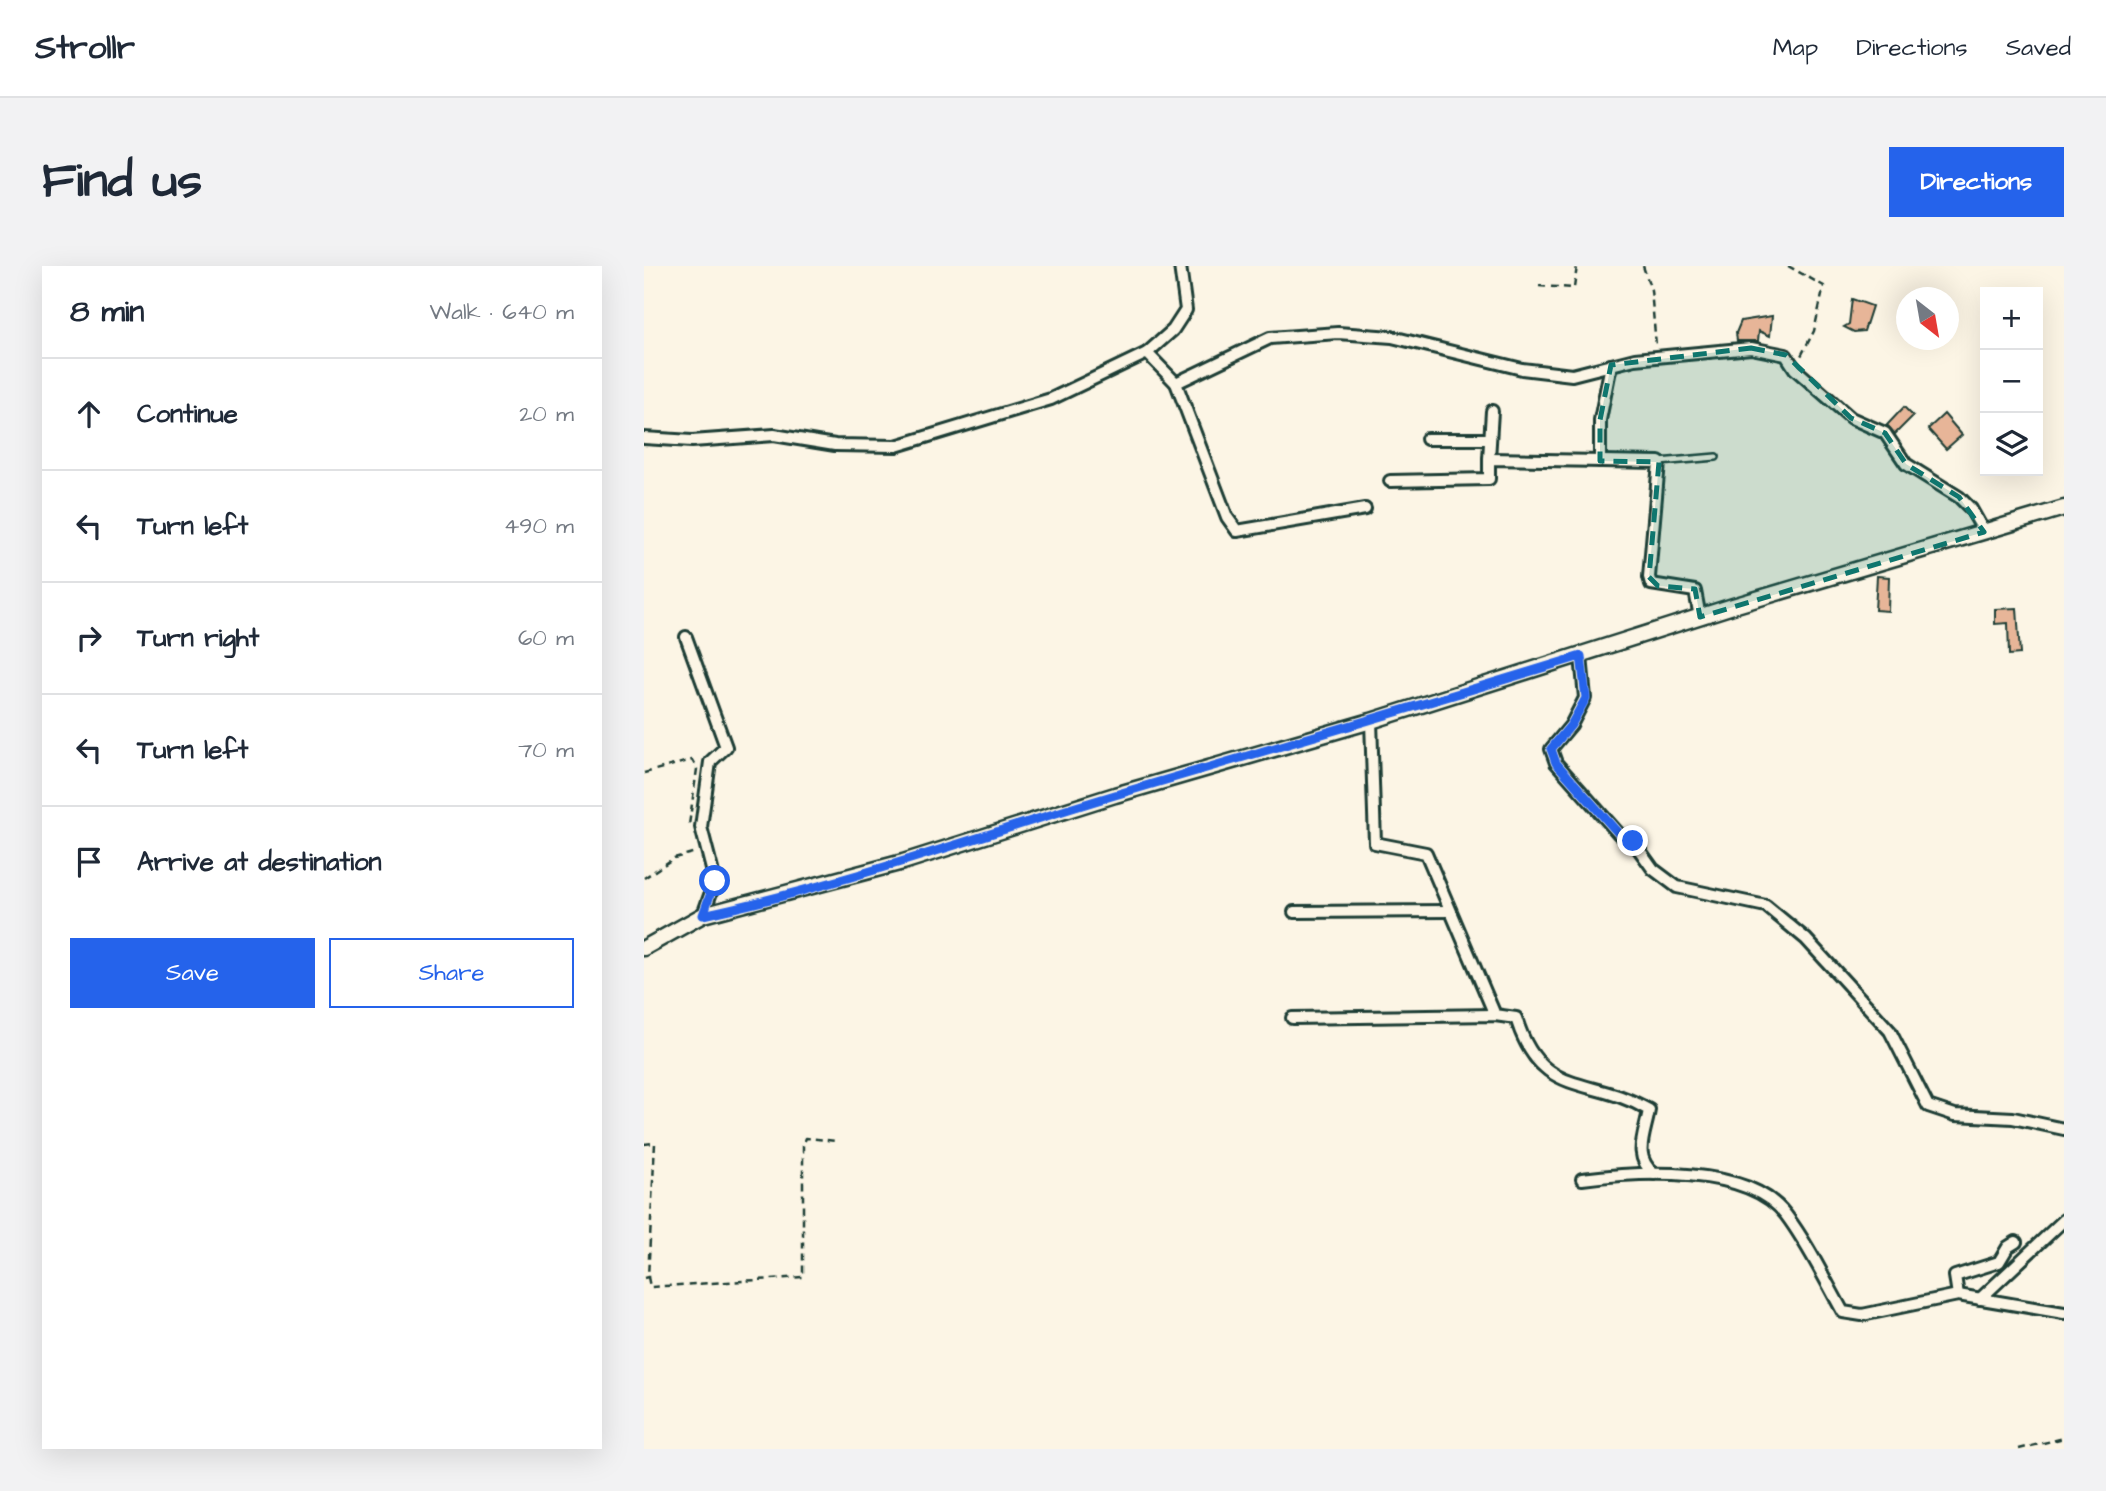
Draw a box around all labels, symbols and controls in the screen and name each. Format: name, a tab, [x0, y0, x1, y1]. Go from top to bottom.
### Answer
text: Strollr	[35, 25, 135, 71]
text: Map	[1773, 31, 1818, 65]
text: Directions	[1856, 31, 1968, 65]
text: Saved	[2006, 31, 2071, 65]
button: Directions	[1889, 147, 2064, 217]
text: Find us	[42, 148, 202, 216]
north arrow	[1896, 287, 1959, 350]
map controls	[1980, 287, 2043, 476]
button: +	[1980, 287, 2043, 350]
text: 8 min	[70, 291, 144, 333]
text: Walk · 640 m	[430, 296, 574, 328]
button: −	[1980, 350, 2043, 413]
icon: ahead	[70, 395, 108, 433]
text: Continue	[137, 396, 238, 432]
text: 20 m	[519, 398, 574, 430]
button: layers	[1980, 413, 2043, 476]
icon: left	[70, 507, 108, 545]
text: Turn left	[137, 508, 248, 544]
text: 490 m	[504, 510, 574, 542]
icon: right	[70, 619, 108, 657]
text: Turn right	[137, 620, 259, 656]
text: 60 m	[518, 622, 574, 654]
icon: left	[70, 731, 108, 769]
text: Turn left	[137, 732, 248, 768]
text: 70 m	[518, 734, 574, 766]
route end	[1617, 825, 1648, 856]
icon: arrive	[70, 843, 108, 881]
text: Arrive at destination	[137, 844, 382, 880]
route start	[699, 865, 730, 896]
button: Save	[70, 938, 315, 1008]
button: Share	[329, 938, 574, 1008]

